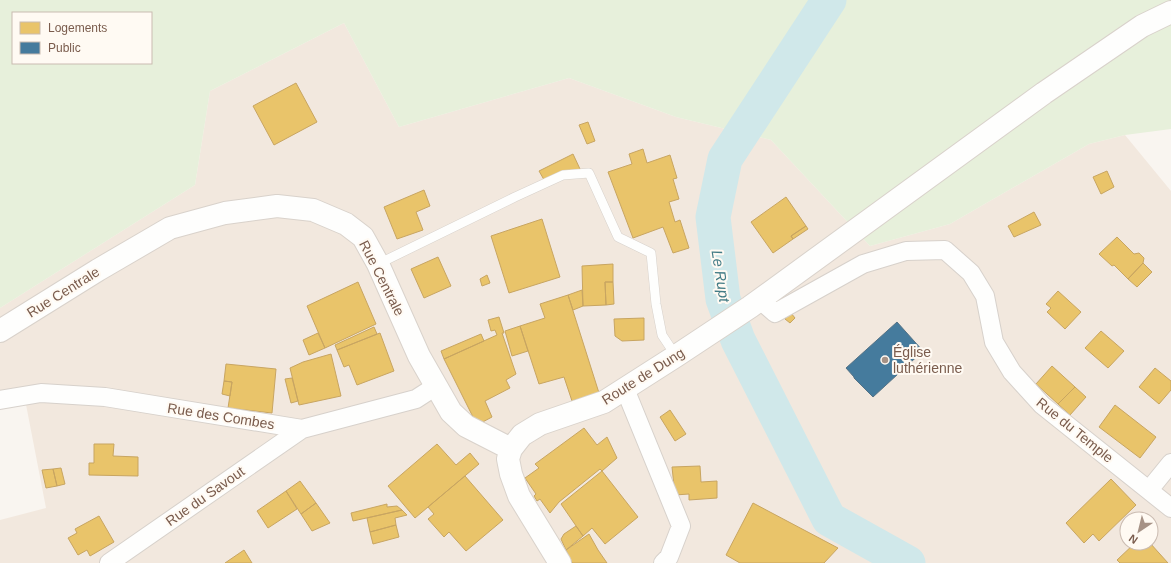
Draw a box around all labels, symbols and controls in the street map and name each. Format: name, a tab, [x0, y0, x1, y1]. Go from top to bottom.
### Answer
legend	[12, 12, 152, 64]
text: Logements	[48, 21, 107, 35]
text: Public	[48, 41, 81, 55]
street label: Rue Centrale	[356, 238, 408, 319]
water label: Le Rupt	[708, 249, 734, 304]
street label: Rue Centrale	[24, 263, 102, 321]
street label: Route de Dung	[599, 344, 687, 408]
place label: Église luthérienne	[893, 344, 962, 376]
marker: Église luthérienne	[880, 355, 890, 365]
street label: Rue du Temple	[1033, 394, 1117, 466]
street label: Rue des Combes	[166, 400, 276, 432]
street label: Rue du Savout	[162, 463, 248, 529]
north arrow	[1119, 511, 1159, 551]
text: N	[1127, 532, 1140, 546]

